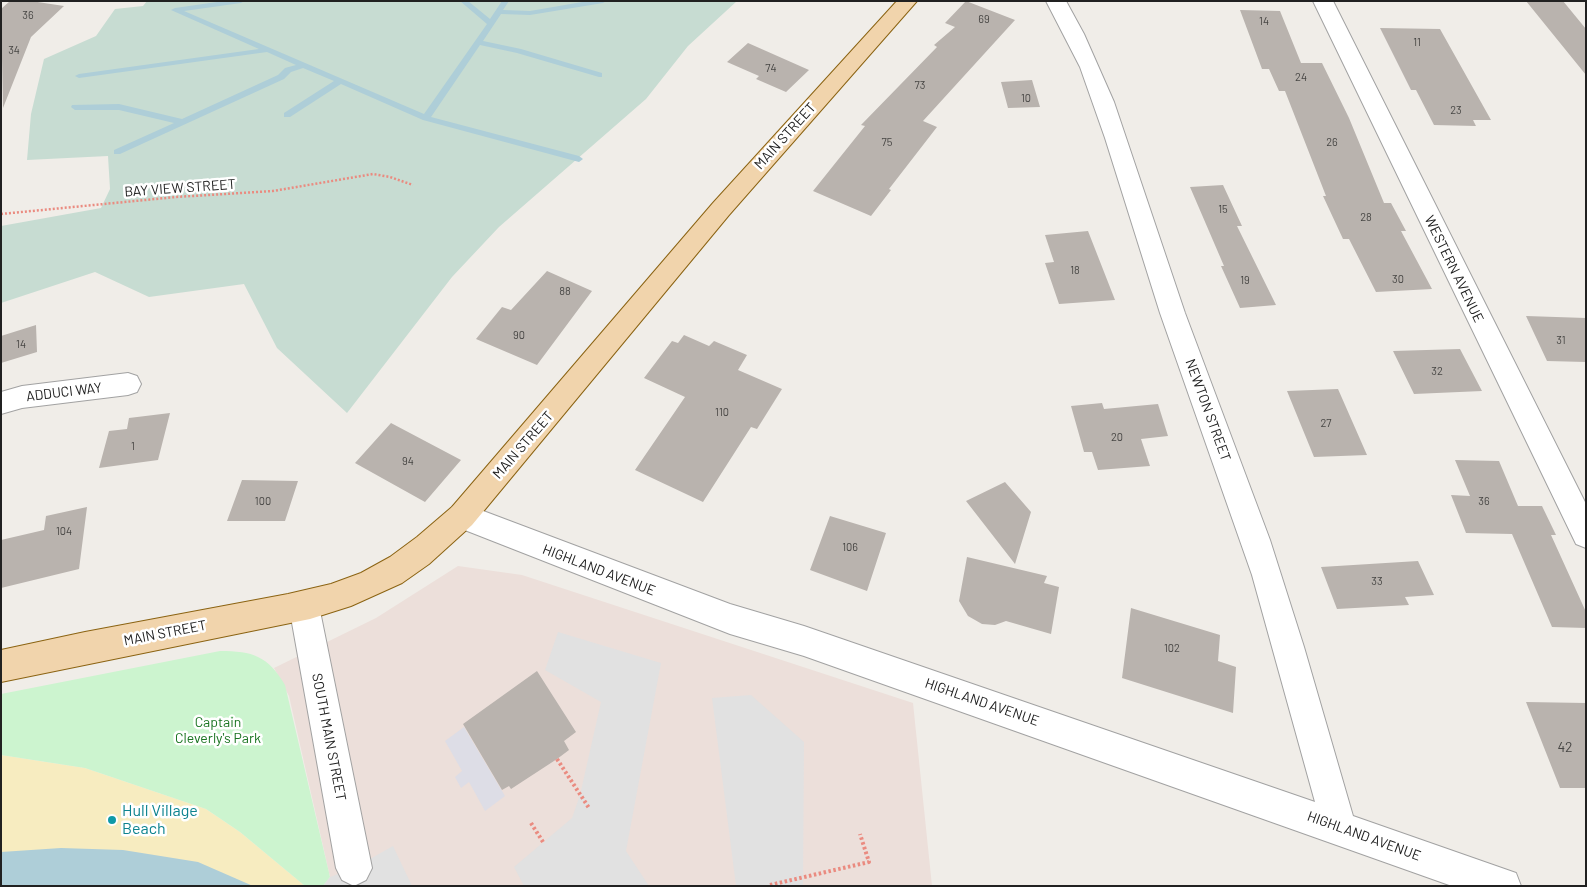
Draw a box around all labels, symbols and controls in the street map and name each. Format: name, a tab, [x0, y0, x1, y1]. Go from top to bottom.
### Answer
house number: 36	[22, 8, 34, 22]
house number: 69	[978, 12, 990, 26]
house number: 14	[1259, 14, 1269, 28]
house number: 11	[1413, 35, 1421, 49]
house number: 34	[8, 43, 20, 57]
house number: 74	[765, 61, 777, 75]
house number: 24	[1295, 70, 1307, 84]
house number: 73	[915, 78, 925, 92]
house number: 10	[1021, 91, 1031, 105]
street label: MAIN STREET	[751, 99, 819, 173]
house number: 23	[1450, 103, 1462, 117]
house number: 75	[882, 135, 892, 149]
house number: 26	[1326, 135, 1338, 149]
street label: BAY VIEW STREET	[124, 176, 236, 200]
house number: 15	[1218, 202, 1228, 216]
house number: 28	[1360, 210, 1372, 224]
street label: WESTERN AVENUE	[1421, 213, 1487, 325]
house number: 18	[1070, 263, 1080, 277]
house number: 30	[1392, 272, 1404, 286]
house number: 19	[1240, 273, 1250, 287]
house number: 88	[559, 284, 571, 298]
house number: 90	[513, 328, 525, 342]
house number: 31	[1556, 333, 1566, 347]
house number: 14	[16, 337, 26, 351]
street label: NEWTON STREET	[1182, 356, 1234, 464]
house number: 32	[1431, 364, 1443, 378]
street label: ADDUCI WAY	[25, 379, 103, 405]
house number: 110	[715, 405, 729, 419]
street label: MAIN STREET	[489, 408, 557, 482]
house number: 27	[1320, 416, 1332, 430]
house number: 20	[1111, 430, 1123, 444]
house number: 1	[131, 439, 135, 453]
house number: 94	[402, 454, 414, 468]
house number: 100	[255, 494, 271, 508]
house number: 36	[1478, 494, 1490, 508]
house number: 104	[56, 524, 72, 538]
house number: 106	[842, 540, 858, 554]
street label: HIGHLAND AVENUE	[540, 541, 658, 599]
house number: 33	[1371, 574, 1383, 588]
street label: MAIN STREET	[122, 617, 208, 649]
house number: 102	[1164, 641, 1180, 655]
street label: SOUTH MAIN STREET	[308, 672, 350, 802]
street label: HIGHLAND AVENUE	[923, 675, 1041, 729]
park label: Captain Cleverly's Park	[175, 714, 261, 746]
house number: 42	[1557, 739, 1573, 755]
place label: Hull Village Beach	[122, 801, 198, 839]
street label: HIGHLAND AVENUE	[1305, 808, 1423, 864]
marker: Hull Village Beach	[106, 814, 118, 826]

